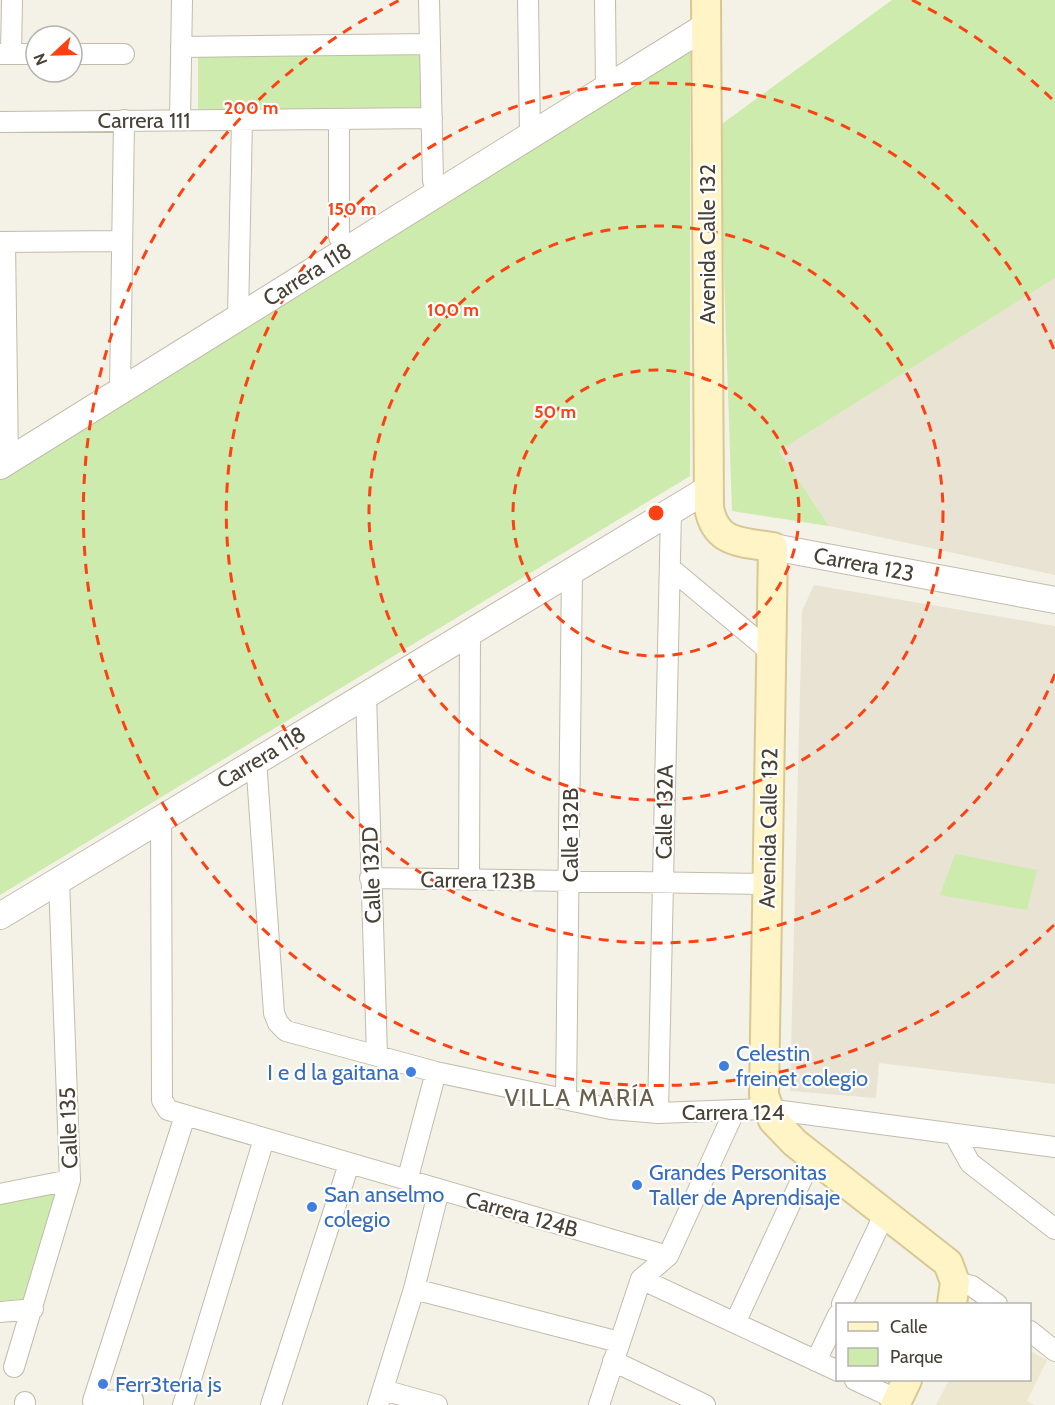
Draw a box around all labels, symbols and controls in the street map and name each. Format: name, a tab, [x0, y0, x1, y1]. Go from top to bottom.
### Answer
north arrow	[24, 24, 84, 84]
text: N	[30, 51, 51, 68]
text: 200 m	[224, 97, 278, 119]
street label: Carrera 111	[98, 107, 190, 134]
street label: Avenida Calle 132	[694, 164, 721, 324]
text: 150 m	[328, 198, 376, 220]
street label: Carrera 118	[258, 237, 356, 312]
text: 100 m	[427, 299, 479, 321]
text: 50 m	[534, 401, 576, 423]
centre of rings	[646, 503, 666, 523]
street label: Carrera 123	[811, 542, 916, 587]
street label: Carrera 118	[212, 720, 311, 794]
street label: Avenida Calle 132	[754, 748, 783, 909]
street label: Calle 132A	[650, 764, 679, 860]
street label: Calle 132B	[557, 788, 584, 882]
street label: Calle 132D	[356, 826, 387, 924]
street label: Carrera 123B	[420, 866, 536, 895]
place label: Celestin freinet colegio	[736, 1040, 868, 1092]
place label: I e d la gaitana	[267, 1059, 399, 1086]
marker: Celestin freinet colegio	[717, 1059, 731, 1073]
marker: I e d la gaitana	[404, 1065, 418, 1079]
district label: VILLA MARÍA	[504, 1083, 656, 1112]
street label: Calle 135	[54, 1087, 83, 1169]
street label: Carrera 124	[682, 1099, 785, 1126]
place label: Grandes Personitas Taller de Aprendisaje	[649, 1159, 840, 1211]
marker: Grandes Personitas Taller de Aprendisaje	[630, 1178, 644, 1192]
place label: San anselmo colegio	[324, 1181, 444, 1233]
street label: Carrera 124B	[462, 1186, 581, 1243]
marker: San anselmo colegio	[305, 1200, 319, 1214]
legend	[836, 1303, 1031, 1381]
text: Calle	[890, 1316, 927, 1338]
text: Parque	[890, 1346, 943, 1368]
place label: Ferr3teria js	[115, 1371, 222, 1398]
marker: Ferr3teria js	[96, 1377, 110, 1391]

